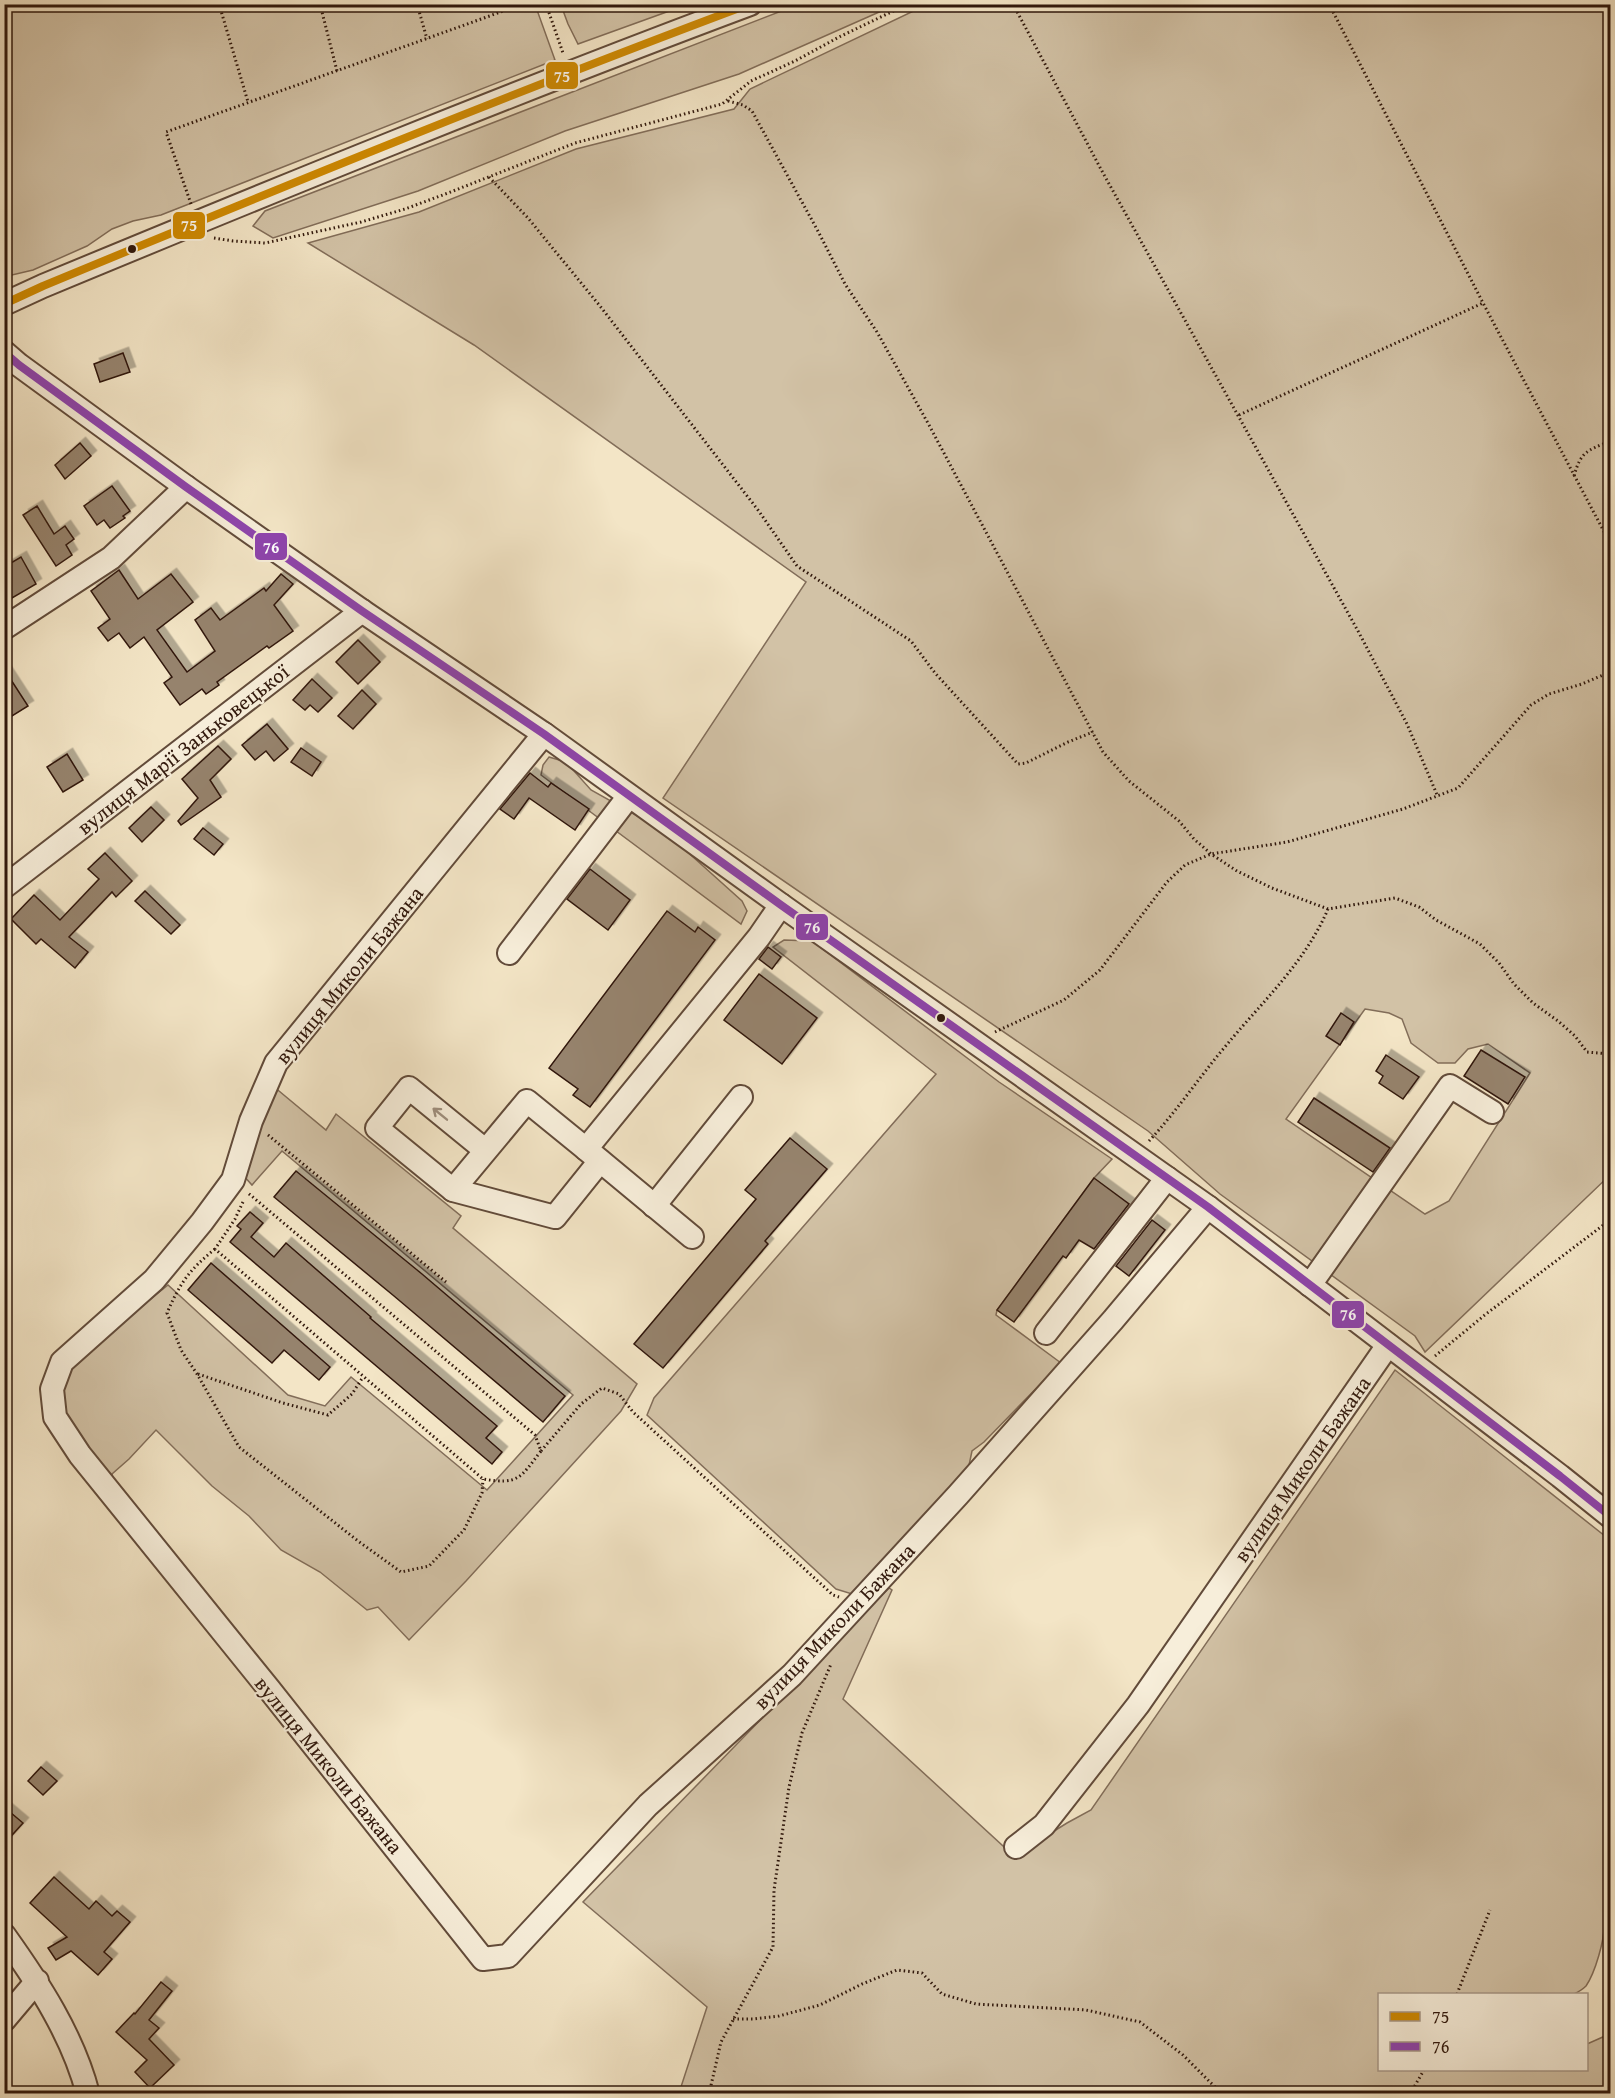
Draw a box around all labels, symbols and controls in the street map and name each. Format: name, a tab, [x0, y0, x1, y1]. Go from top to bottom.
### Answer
line badge: 75	[545, 61, 579, 90]
text: 75	[554, 64, 570, 88]
line badge: 75	[172, 211, 206, 240]
text: 75	[181, 213, 197, 237]
unlabelled marker	[126, 243, 138, 255]
line badge: 76	[254, 532, 288, 561]
text: 76	[263, 535, 279, 559]
street label: вулиця Марії Заньковецької	[70, 656, 296, 842]
street label: вулиця Миколи Бажана	[267, 879, 431, 1071]
line badge: 76	[795, 913, 829, 941]
text: 76	[804, 915, 820, 939]
unlabelled marker	[935, 1012, 947, 1024]
one-way arrow	[432, 1107, 448, 1120]
line badge: 76	[1331, 1300, 1365, 1329]
text: 76	[1340, 1302, 1356, 1326]
street label: вулиця Миколи Бажана	[1226, 1370, 1378, 1568]
street label: вулиця Миколи Бажана	[746, 1536, 922, 1716]
street label: вулиця Миколи Бажана	[247, 1669, 411, 1861]
legend	[1378, 1993, 1588, 2071]
text: 75	[1432, 2003, 1449, 2030]
text: 76	[1432, 2033, 1449, 2060]

